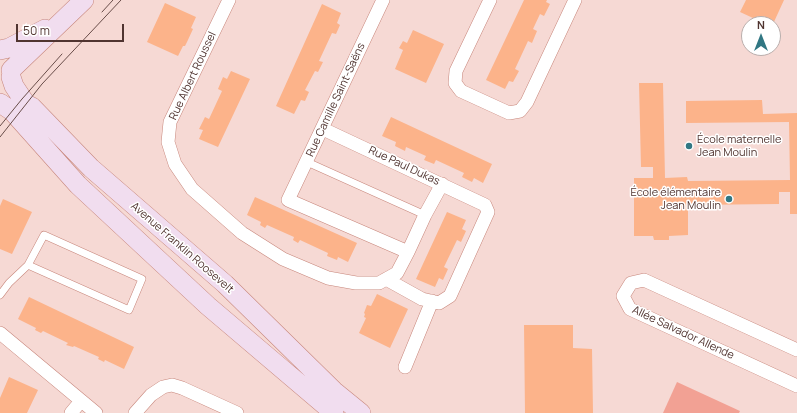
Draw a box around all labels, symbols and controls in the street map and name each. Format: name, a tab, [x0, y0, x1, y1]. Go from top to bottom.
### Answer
scale bar	[18, 16, 126, 42]
north arrow	[741, 16, 781, 56]
text: N	[757, 17, 765, 32]
text: 50 m	[23, 22, 50, 39]
street label: Rue Albert Roussel	[167, 30, 219, 122]
street label: Rue Camille Saint-Saëns	[304, 41, 368, 159]
place label: École maternelle Jean Moulin	[697, 133, 781, 159]
marker: École maternelle Jean Moulin	[684, 141, 694, 151]
street label: Rue Paul Dukas	[366, 144, 442, 188]
place label: École élémentaire Jean Moulin	[630, 186, 721, 212]
marker: École élémentaire Jean Moulin	[724, 194, 734, 204]
street label: Avenue Franklin Roosevelt	[128, 200, 236, 296]
street label: Allée Salvador Allende	[630, 304, 736, 362]

